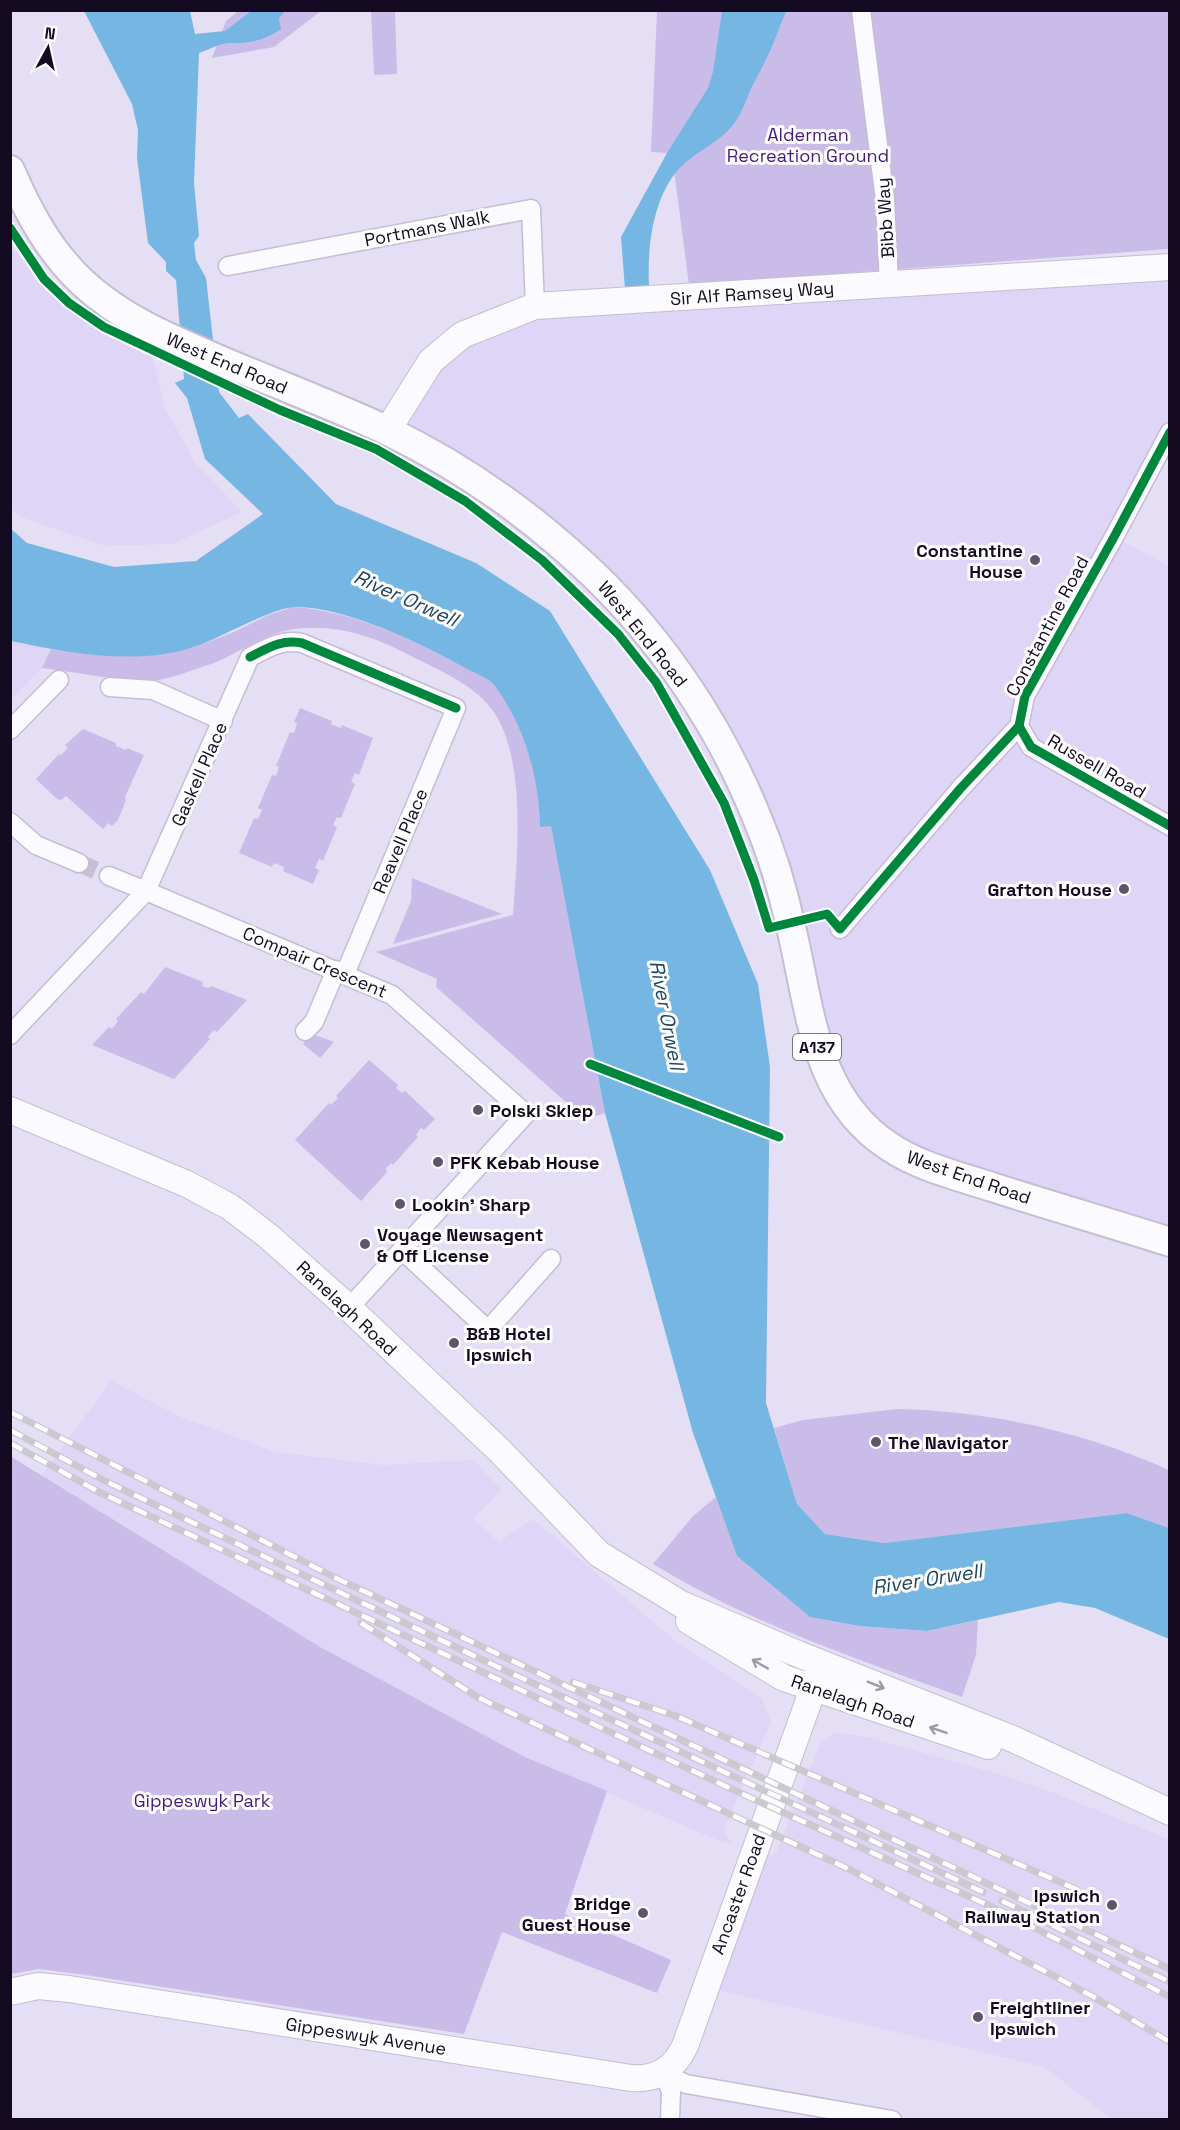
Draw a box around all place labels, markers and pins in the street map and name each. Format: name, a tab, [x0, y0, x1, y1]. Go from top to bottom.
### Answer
place label: Constantine House	[916, 539, 1023, 583]
marker: Constantine House	[1028, 553, 1042, 567]
place label: Grafton House	[987, 878, 1112, 901]
marker: Grafton House	[1117, 882, 1131, 896]
place label: Polski Sklep	[490, 1099, 593, 1122]
marker: Polski Sklep	[471, 1103, 485, 1117]
place label: PFK Kebab House	[450, 1151, 599, 1174]
marker: PFK Kebab House	[431, 1155, 445, 1169]
place label: Lookin' Sharp	[412, 1193, 530, 1216]
marker: Lookin' Sharp	[393, 1197, 407, 1211]
place label: Voyage Newsagent & Off License	[377, 1223, 543, 1267]
marker: Voyage Newsagent & Off License	[358, 1237, 372, 1251]
place label: B&B Hotel Ipswich	[466, 1322, 551, 1366]
marker: B&B Hotel Ipswich	[447, 1336, 461, 1350]
place label: The Navigator	[888, 1431, 1009, 1454]
marker: The Navigator	[869, 1435, 883, 1449]
place label: Ipswich Railway Station	[965, 1884, 1100, 1928]
place label: Bridge Guest House	[522, 1892, 631, 1936]
marker: Ipswich Railway Station	[1105, 1898, 1119, 1912]
marker: Bridge Guest House	[636, 1906, 650, 1920]
place label: Freightliner Ipswich	[990, 1996, 1090, 2040]
marker: Freightliner Ipswich	[971, 2010, 985, 2024]

